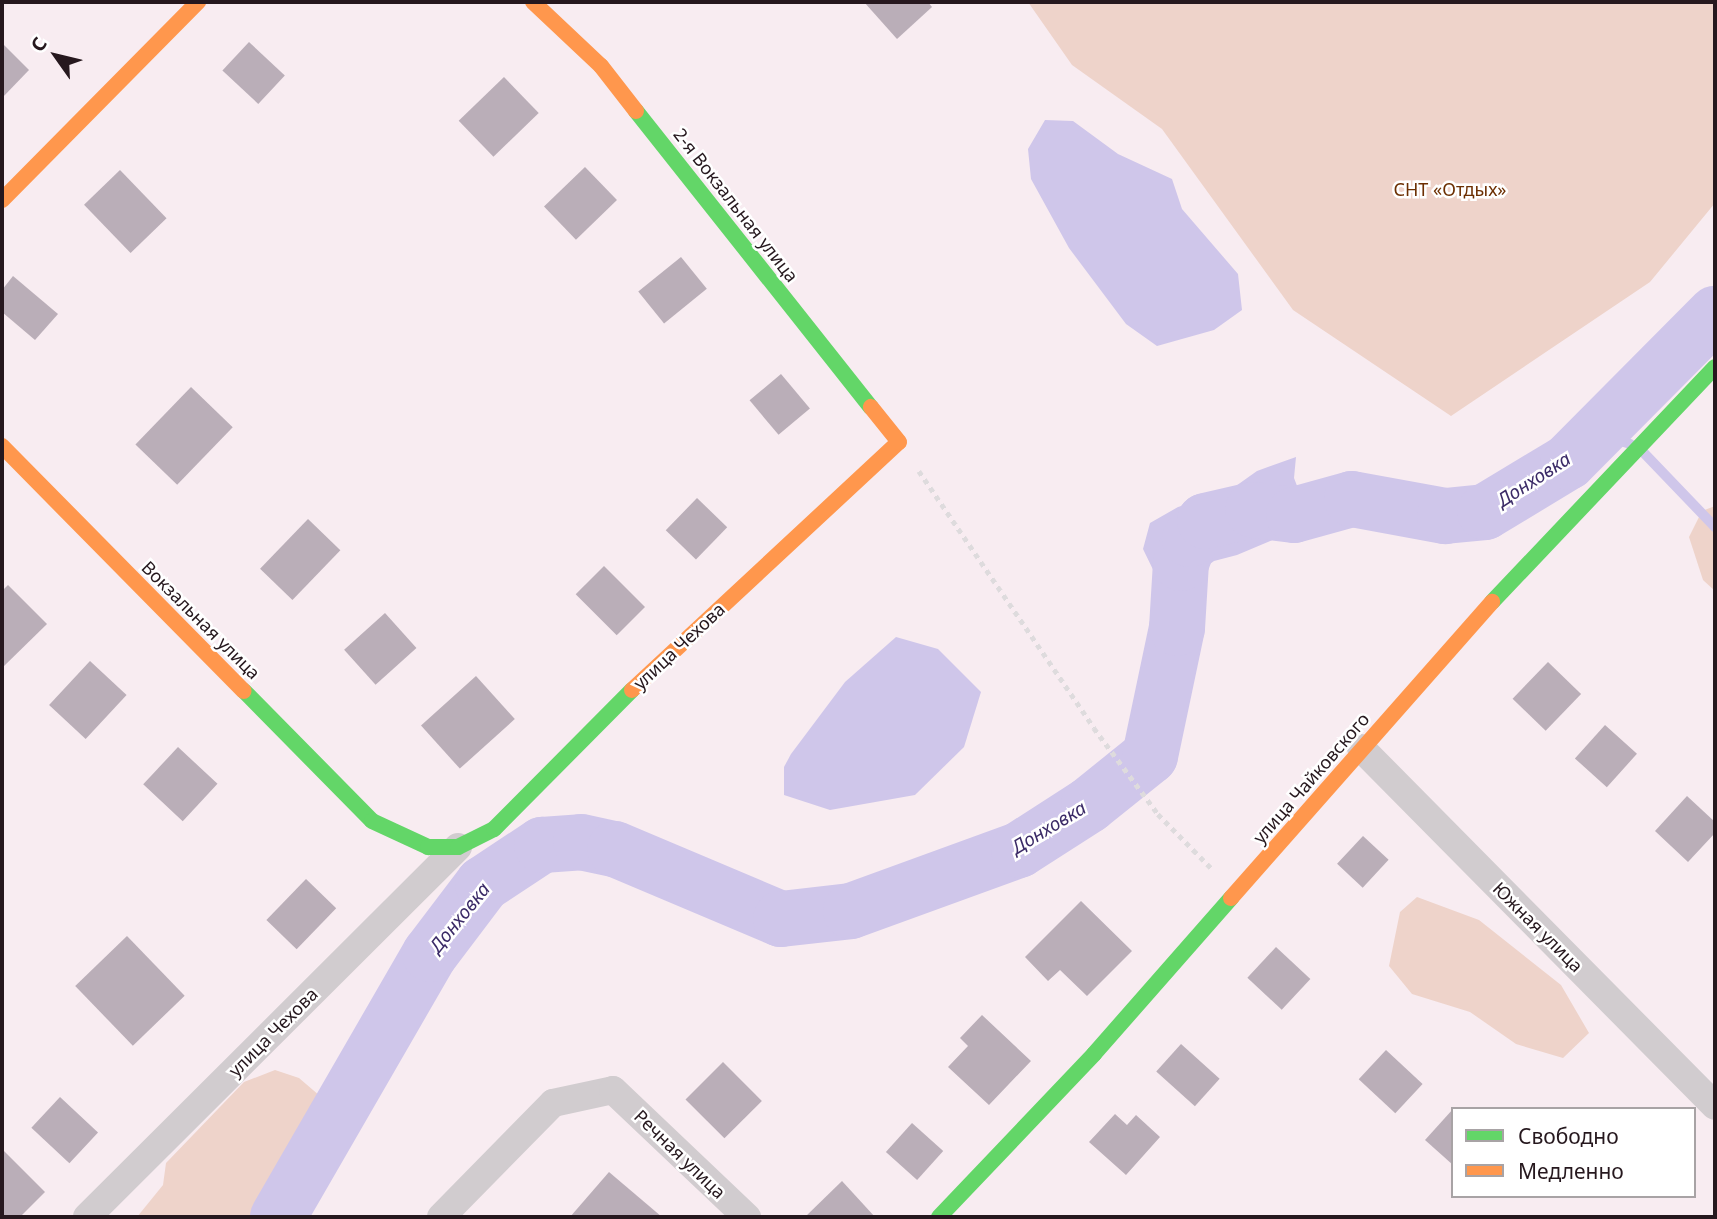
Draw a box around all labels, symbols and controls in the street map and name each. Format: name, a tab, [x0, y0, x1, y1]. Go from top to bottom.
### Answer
north arrow	[21, 21, 91, 91]
text: С	[24, 32, 53, 57]
street label: 2-я Вокзальная улица	[669, 124, 803, 286]
park label: СНТ «Отдых»	[1393, 178, 1507, 200]
water label: Донховка	[1493, 448, 1575, 512]
street label: Вокзальная улица	[137, 556, 265, 684]
street label: улица Чехова	[629, 598, 729, 694]
street label: улица Чайковского	[1248, 708, 1374, 848]
water label: Донховка	[1007, 797, 1091, 859]
street label: Южная улица	[1488, 877, 1588, 977]
water label: Донховка	[425, 878, 495, 958]
street label: улица Чехова	[224, 983, 322, 1081]
street label: Речная улица	[630, 1105, 730, 1203]
legend	[1451, 1107, 1696, 1198]
text: Свободно	[1518, 1122, 1619, 1150]
text: Медленно	[1518, 1157, 1624, 1185]

